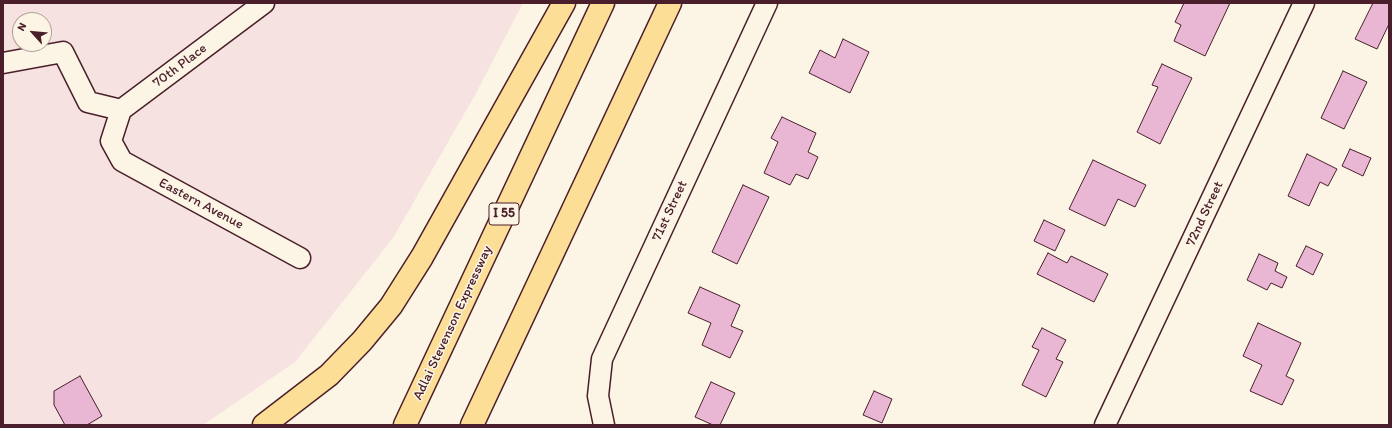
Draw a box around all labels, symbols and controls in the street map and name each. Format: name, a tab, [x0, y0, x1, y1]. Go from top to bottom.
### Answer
north arrow	[12, 12, 52, 52]
text: N	[14, 21, 29, 33]
street label: 70th Place	[150, 40, 210, 92]
street label: Eastern Avenue	[156, 175, 246, 233]
street label: 71st Street	[649, 178, 691, 244]
street label: 72nd Street	[1183, 179, 1227, 249]
road number: I 55	[489, 203, 519, 225]
street label: Adlai Stevenson Expressway	[410, 243, 496, 403]

